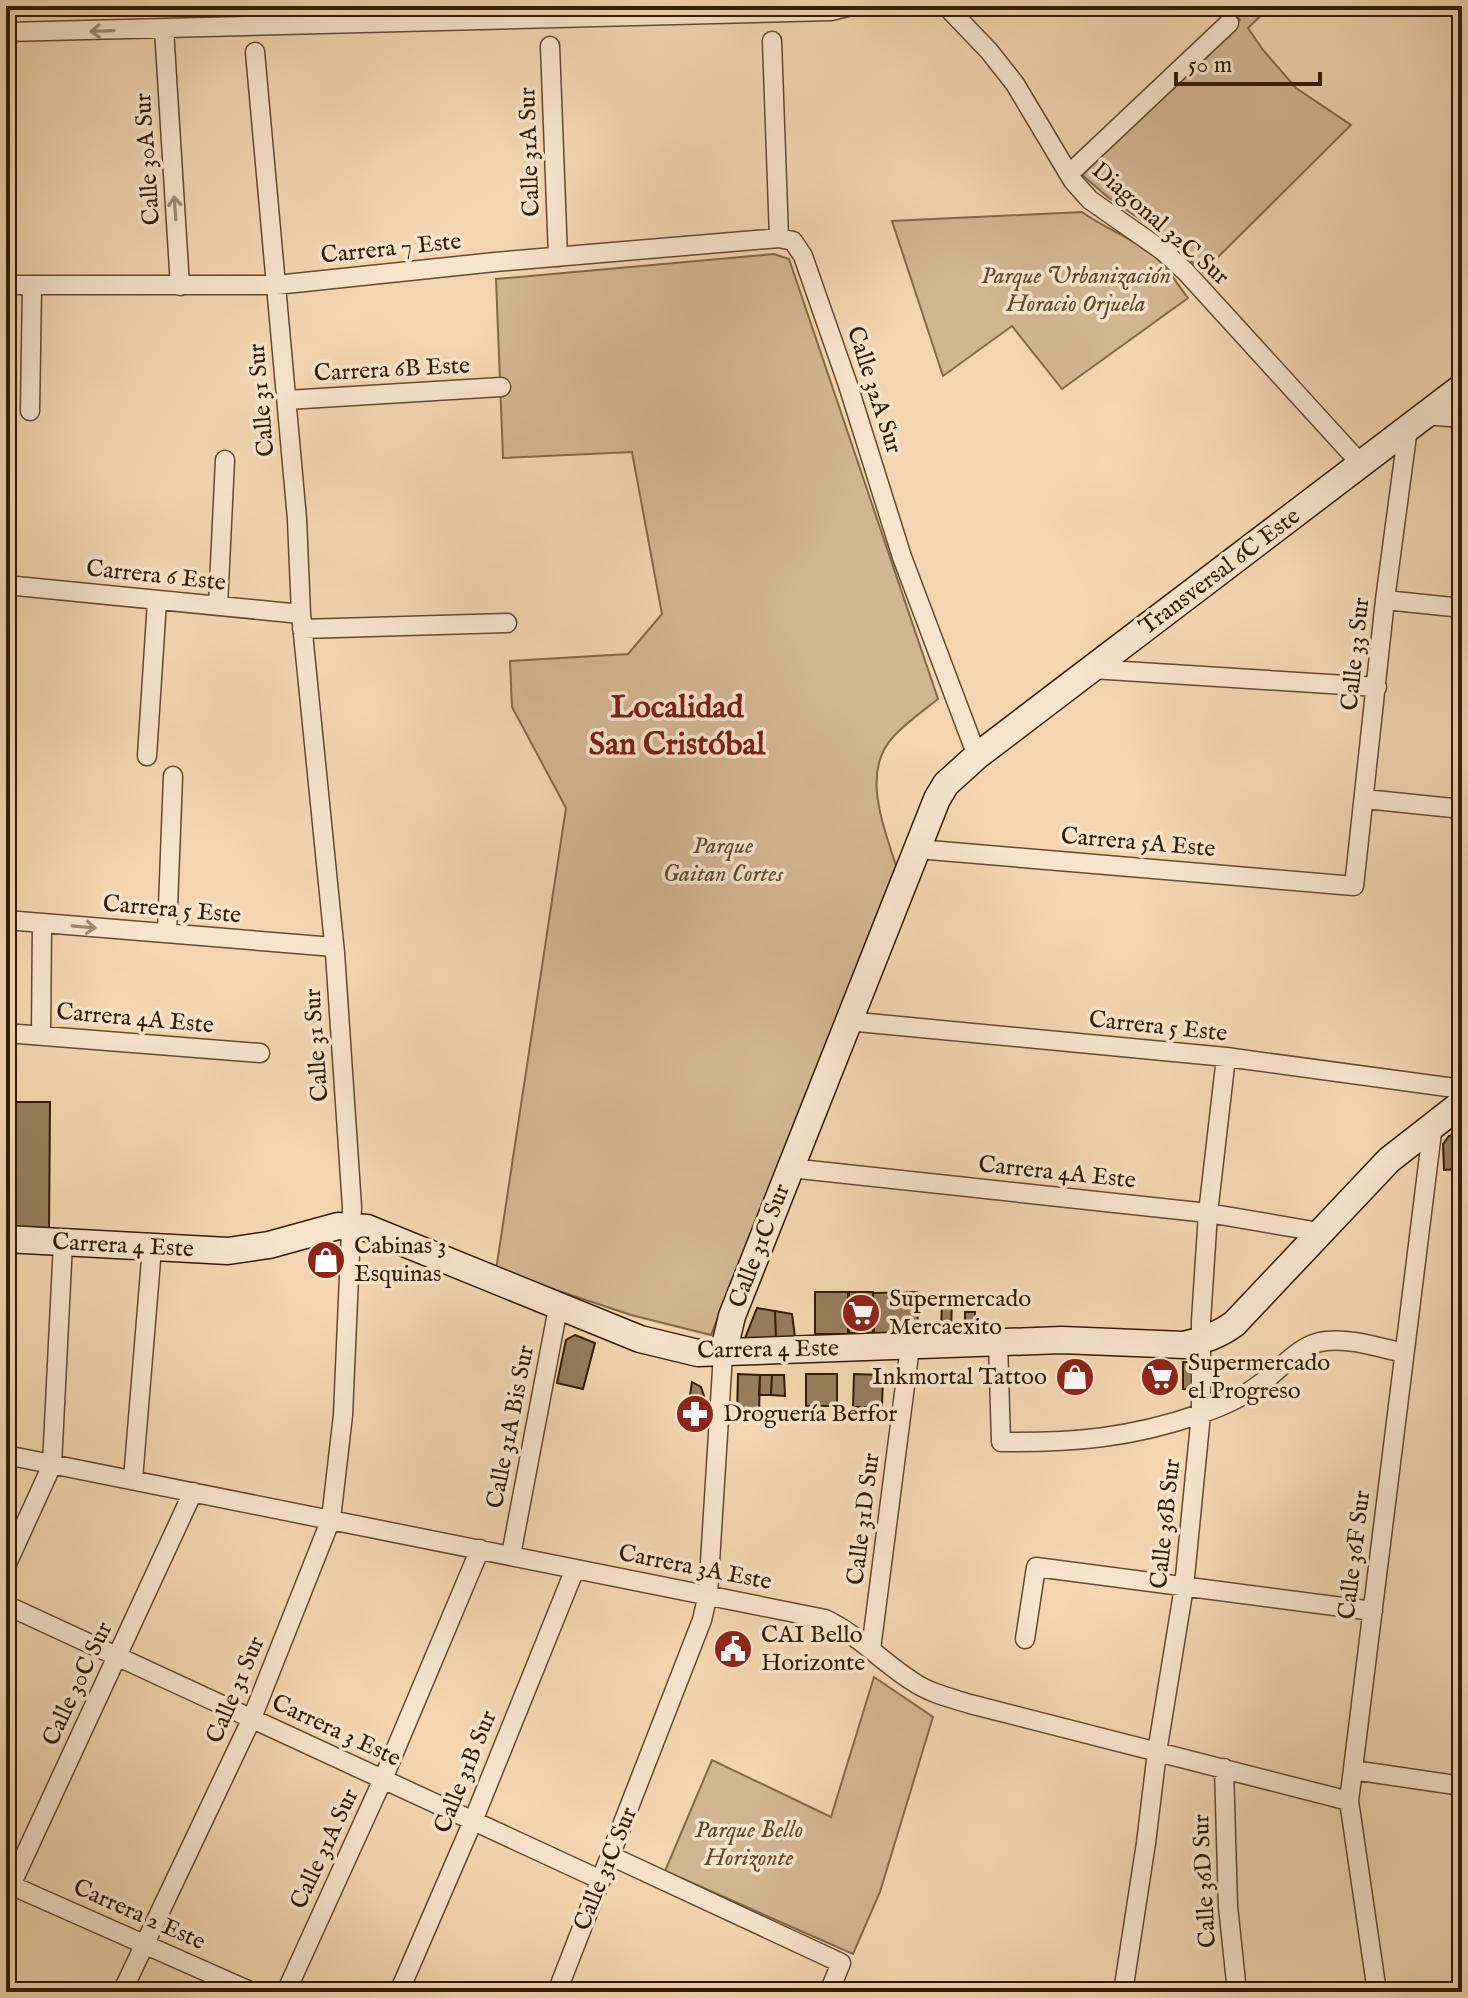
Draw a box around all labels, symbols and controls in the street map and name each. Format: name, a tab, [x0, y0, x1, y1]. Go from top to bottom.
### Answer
one-way arrow	[89, 23, 116, 39]
scale bar	[1176, 36, 1320, 86]
text: 50 m	[1188, 50, 1232, 81]
street label: Calle 31A Sur	[512, 86, 548, 217]
street label: Calle 30A Sur	[128, 92, 168, 226]
street label: Diagonal 32C Sur	[1085, 156, 1236, 293]
one-way arrow	[167, 195, 182, 222]
street label: Carrera 7 Este	[319, 226, 463, 272]
park label: Parque Urbanización Horacio Orjuela	[981, 261, 1171, 320]
street label: Calle 32A Sur	[839, 322, 909, 458]
street label: Calle 31 Sur	[242, 342, 282, 458]
street label: Carrera 6B Este	[313, 350, 471, 390]
street label: Transversal 6C Este	[1133, 501, 1307, 643]
street label: Carrera 6 Este	[85, 553, 227, 599]
street label: Calle 33 Sur	[1335, 596, 1377, 712]
district label: Localidad San Cristóbal	[589, 688, 766, 766]
street label: Carrera 5A Este	[1059, 821, 1217, 865]
park label: Parque Gaitan Cortes	[663, 831, 784, 890]
street label: Carrera 5 Este	[101, 889, 243, 931]
one-way arrow	[70, 919, 97, 934]
street label: Calle 31 Sur	[298, 987, 336, 1103]
street label: Carrera 4A Este	[55, 997, 215, 1041]
street label: Carrera 5 Este	[1087, 1004, 1229, 1050]
street label: Carrera 4A Este	[977, 1149, 1137, 1197]
street label: Calle 31C Sur	[722, 1179, 798, 1313]
street label: Carrera 4 Este	[51, 1227, 195, 1265]
place label: Cabinas 3 Esquinas	[354, 1231, 446, 1290]
shop icon: Cabinas 3 Esquinas	[305, 1239, 347, 1281]
place label: Supermercado Mercaexito	[889, 1284, 1031, 1343]
supermarket icon: Supermercado Mercaexito	[840, 1292, 882, 1334]
street label: Carrera 4 Este	[697, 1333, 839, 1367]
street label: Calle 31A Bis Sur	[480, 1343, 542, 1511]
place label: Supermercado el Progreso	[1188, 1348, 1330, 1407]
shop icon: Inkmortal Tattoo	[1054, 1356, 1096, 1398]
supermarket icon: Supermercado el Progreso	[1139, 1356, 1181, 1398]
place label: Inkmortal Tattoo	[872, 1362, 1047, 1393]
pharmacy icon: Droguería Berfor	[674, 1393, 716, 1435]
place label: Droguería Berfor	[723, 1399, 897, 1430]
street label: Calle 31D Sur	[841, 1451, 887, 1587]
street label: Calle 36B Sur	[1144, 1457, 1188, 1591]
street label: Calle 36F Sur	[1332, 1488, 1378, 1621]
street label: Carrera 3A Este	[616, 1538, 774, 1598]
street label: Calle 30C Sur	[36, 1617, 120, 1751]
place label: CAI Bello Horizonte	[761, 1620, 865, 1679]
public building icon: CAI Bello Horizonte	[712, 1628, 754, 1670]
street label: Calle 31 Sur	[200, 1632, 273, 1748]
street label: Carrera 3 Este	[266, 1688, 406, 1774]
street label: Calle 31B Sur	[427, 1706, 505, 1838]
street label: Calle 31A Sur	[284, 1783, 367, 1914]
street label: Calle 31C Sur	[567, 1802, 645, 1935]
street label: Calle 36D Sur	[1186, 1813, 1224, 1949]
park label: Parque Bello Horizonte	[695, 1815, 803, 1874]
street label: Carrera 2 Este	[68, 1872, 210, 1958]

